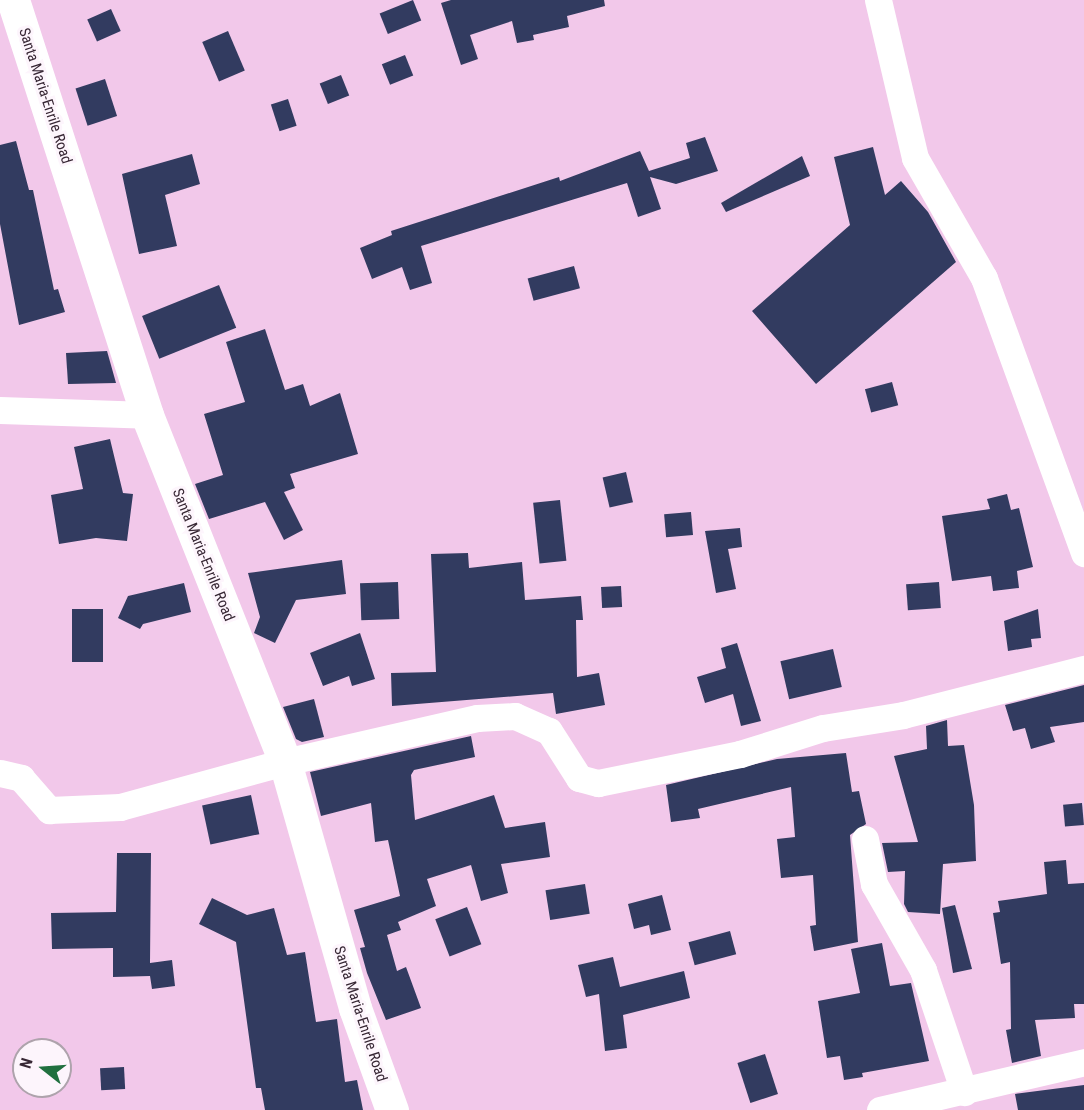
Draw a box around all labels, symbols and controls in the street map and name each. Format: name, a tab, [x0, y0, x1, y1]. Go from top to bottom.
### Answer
street label: Santa Maria-Enrile Road	[15, 26, 75, 166]
street label: Santa Maria-Enrile Road	[168, 486, 238, 624]
street label: Santa Maria-Enrile Road	[330, 944, 390, 1084]
north arrow	[12, 1038, 72, 1098]
text: N	[16, 1056, 37, 1071]

